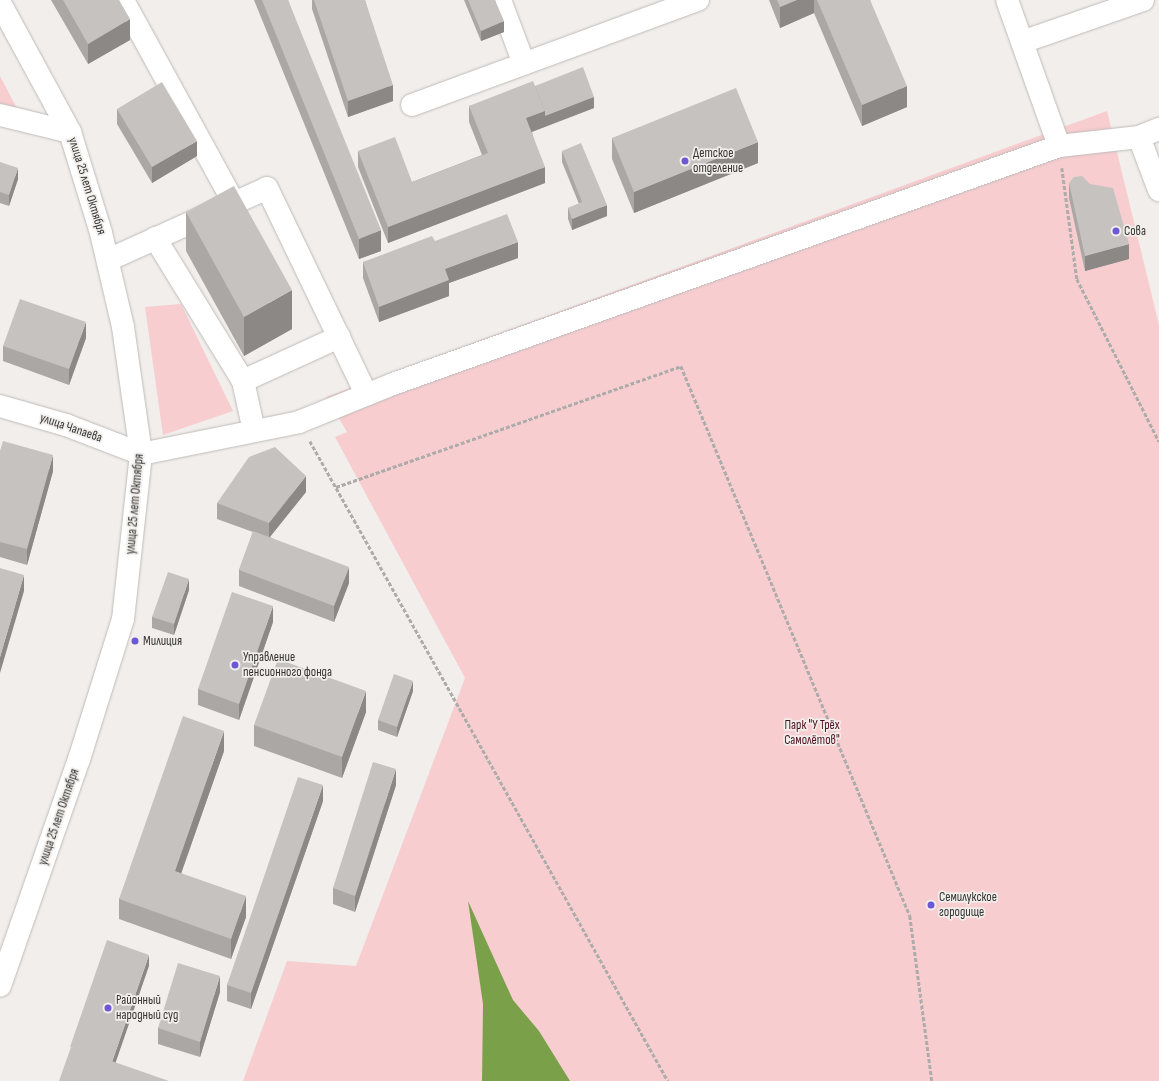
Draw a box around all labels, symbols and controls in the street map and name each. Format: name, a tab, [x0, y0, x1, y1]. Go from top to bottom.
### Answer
street label: улица 25 лет Октября	[65, 135, 109, 237]
place label: Детское отделение	[693, 146, 743, 177]
marker: Детское отделение	[680, 156, 690, 166]
place label: Сова	[1124, 223, 1146, 239]
marker: Сова	[1111, 226, 1121, 236]
street label: улица Чапаева	[38, 410, 104, 446]
street label: улица 25 лет Октября	[123, 453, 147, 555]
place label: Милиция	[143, 633, 182, 649]
marker: Милиция	[130, 636, 140, 646]
place label: Управление пенсионного фонда	[243, 650, 332, 681]
marker: Управление пенсионного фонда	[230, 660, 240, 670]
park label: Парк "У Трёх Самолётов"	[784, 718, 840, 749]
street label: улица 25 лет Октября	[35, 767, 83, 867]
place label: Семилукское городище	[939, 890, 997, 921]
marker: Семилукское городище	[926, 900, 936, 910]
place label: Районный народный суд	[116, 993, 178, 1024]
marker: Районный народный суд	[103, 1003, 113, 1013]

